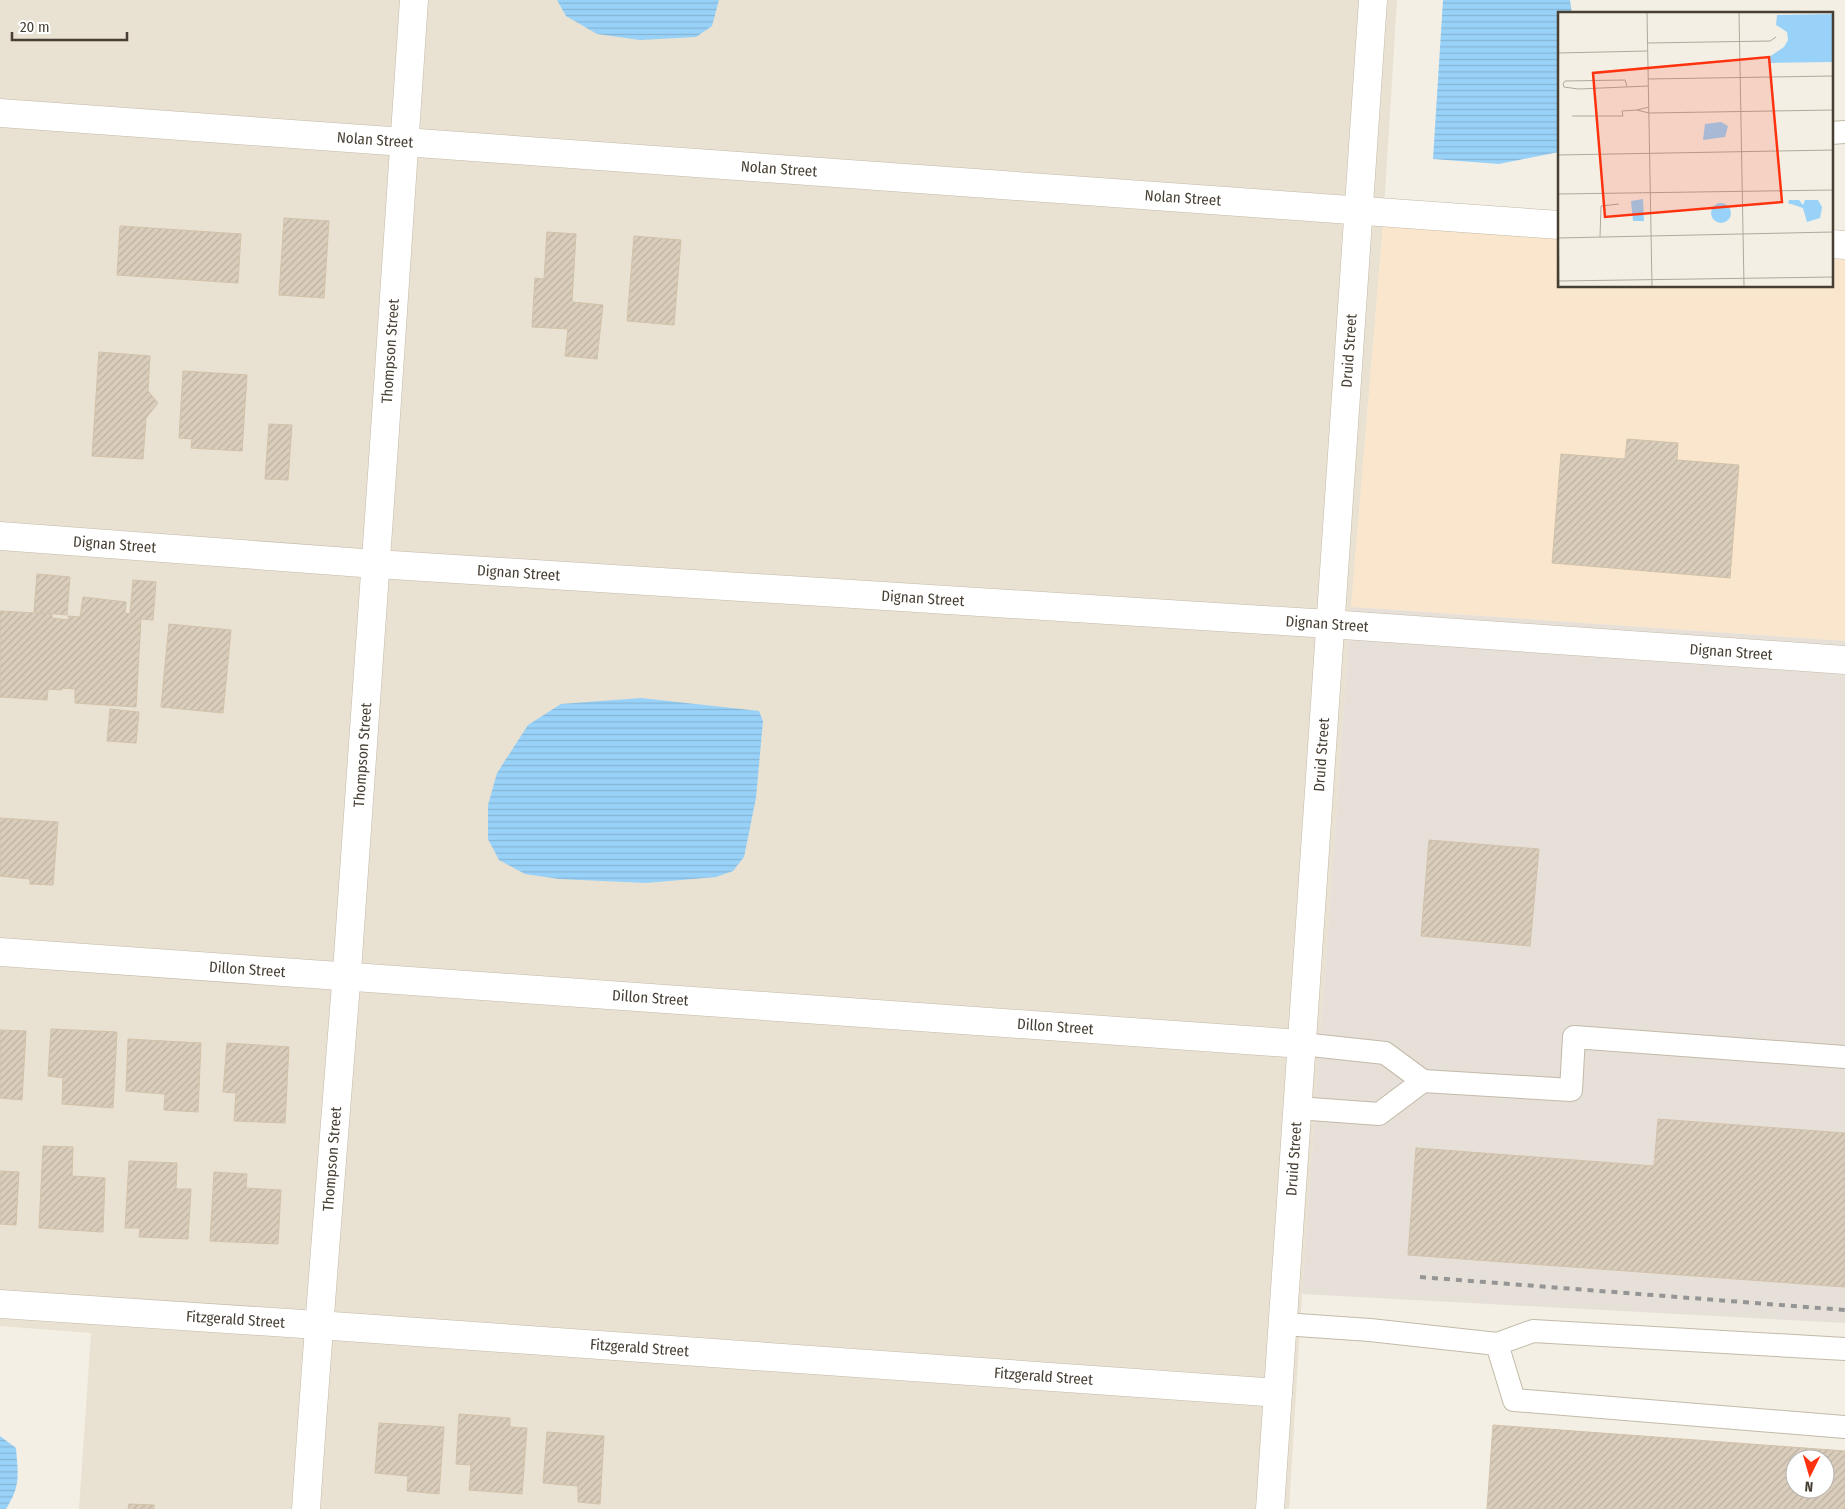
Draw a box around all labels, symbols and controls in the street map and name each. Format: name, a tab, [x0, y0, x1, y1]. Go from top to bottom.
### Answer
scale bar	[12, 10, 128, 42]
inset map	[1558, 12, 1832, 288]
text: 20 m	[20, 18, 50, 36]
street label: Nolan Street	[336, 128, 414, 152]
street label: Nolan Street	[740, 157, 818, 181]
street label: Nolan Street	[1144, 186, 1222, 210]
street label: Thompson Street	[378, 298, 403, 404]
street label: Druid Street	[1338, 313, 1361, 388]
street label: Dignan Street	[73, 532, 157, 557]
street label: Dignan Street	[477, 561, 561, 585]
street label: Dignan Street	[881, 587, 965, 610]
street label: Dignan Street	[1285, 612, 1369, 636]
street label: Dignan Street	[1689, 640, 1773, 664]
street label: Thompson Street	[350, 702, 375, 808]
street label: Druid Street	[1310, 717, 1333, 792]
street label: Dillon Street	[209, 958, 286, 981]
street label: Dillon Street	[612, 986, 689, 1010]
street label: Dillon Street	[1017, 1015, 1094, 1038]
street label: Thompson Street	[319, 1106, 345, 1212]
street label: Druid Street	[1282, 1121, 1305, 1196]
street label: Fitzgerald Street	[185, 1307, 286, 1332]
street label: Fitzgerald Street	[589, 1335, 690, 1360]
street label: Fitzgerald Street	[993, 1364, 1094, 1389]
north arrow	[1785, 1449, 1835, 1499]
text: N	[1804, 1478, 1814, 1495]

